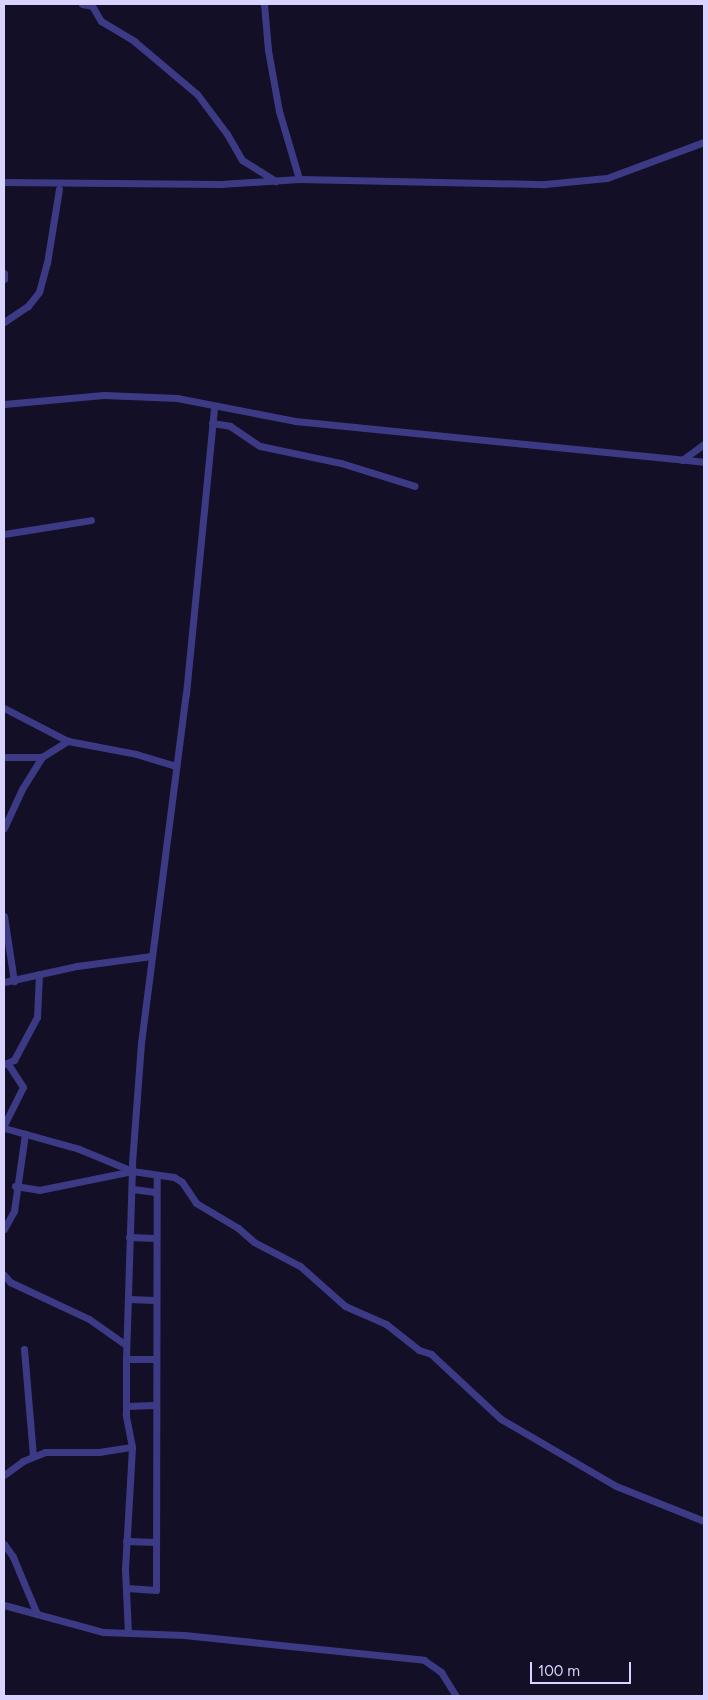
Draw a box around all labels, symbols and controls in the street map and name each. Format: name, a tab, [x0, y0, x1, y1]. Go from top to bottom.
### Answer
scale bar	[533, 1652, 634, 1684]
text: 100 m	[538, 1662, 580, 1680]

